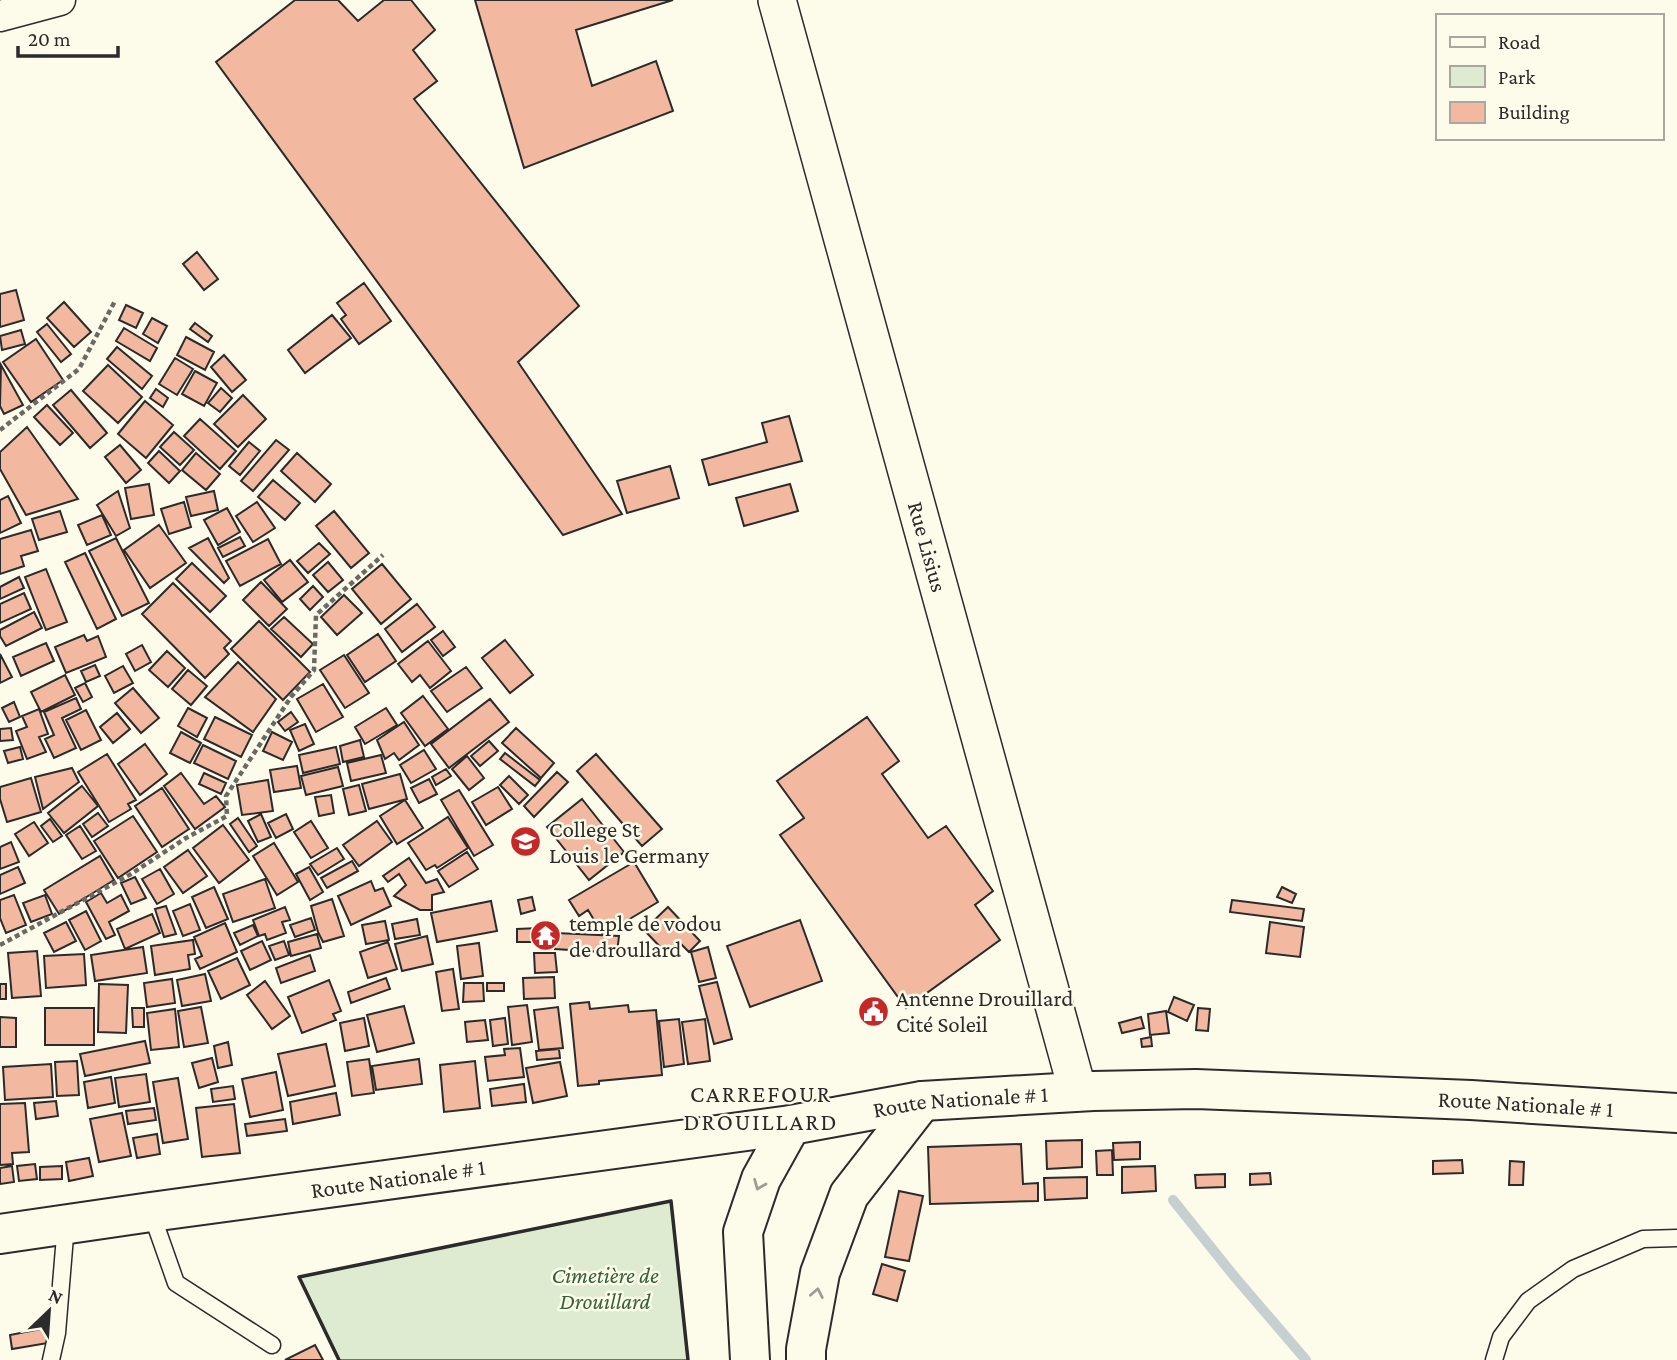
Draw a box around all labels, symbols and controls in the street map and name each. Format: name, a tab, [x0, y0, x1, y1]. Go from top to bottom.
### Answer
scale bar	[18, 14, 117, 58]
legend	[1436, 14, 1663, 140]
text: 20 m	[28, 27, 71, 51]
text: Road	[1498, 30, 1541, 54]
text: Park	[1498, 65, 1535, 89]
text: Building	[1498, 100, 1570, 124]
street label: Rue Lisius	[903, 498, 953, 595]
place label: College St Louis le Germany	[549, 816, 709, 868]
school or university icon: College St Louis le Germany	[509, 825, 543, 859]
place label: temple de vodou de droullard	[569, 910, 722, 962]
temple icon: temple de vodou de droullard	[529, 919, 563, 953]
place label: Antenne Drouillard Cité Soleil	[896, 985, 1073, 1037]
public building icon: Antenne Drouillard Cité Soleil	[856, 994, 890, 1028]
district label: CARREFOUR DROUILLARD	[684, 1080, 838, 1135]
street label: Route Nationale # 1	[871, 1081, 1049, 1123]
street label: Route Nationale # 1	[1437, 1086, 1614, 1122]
street label: Route Nationale # 1	[309, 1154, 487, 1203]
one-way arrow	[754, 1179, 768, 1191]
park label: Cimetière de Drouillard	[551, 1262, 659, 1314]
north arrow	[14, 1276, 84, 1346]
text: N	[46, 1284, 66, 1308]
one-way arrow	[809, 1287, 824, 1299]

